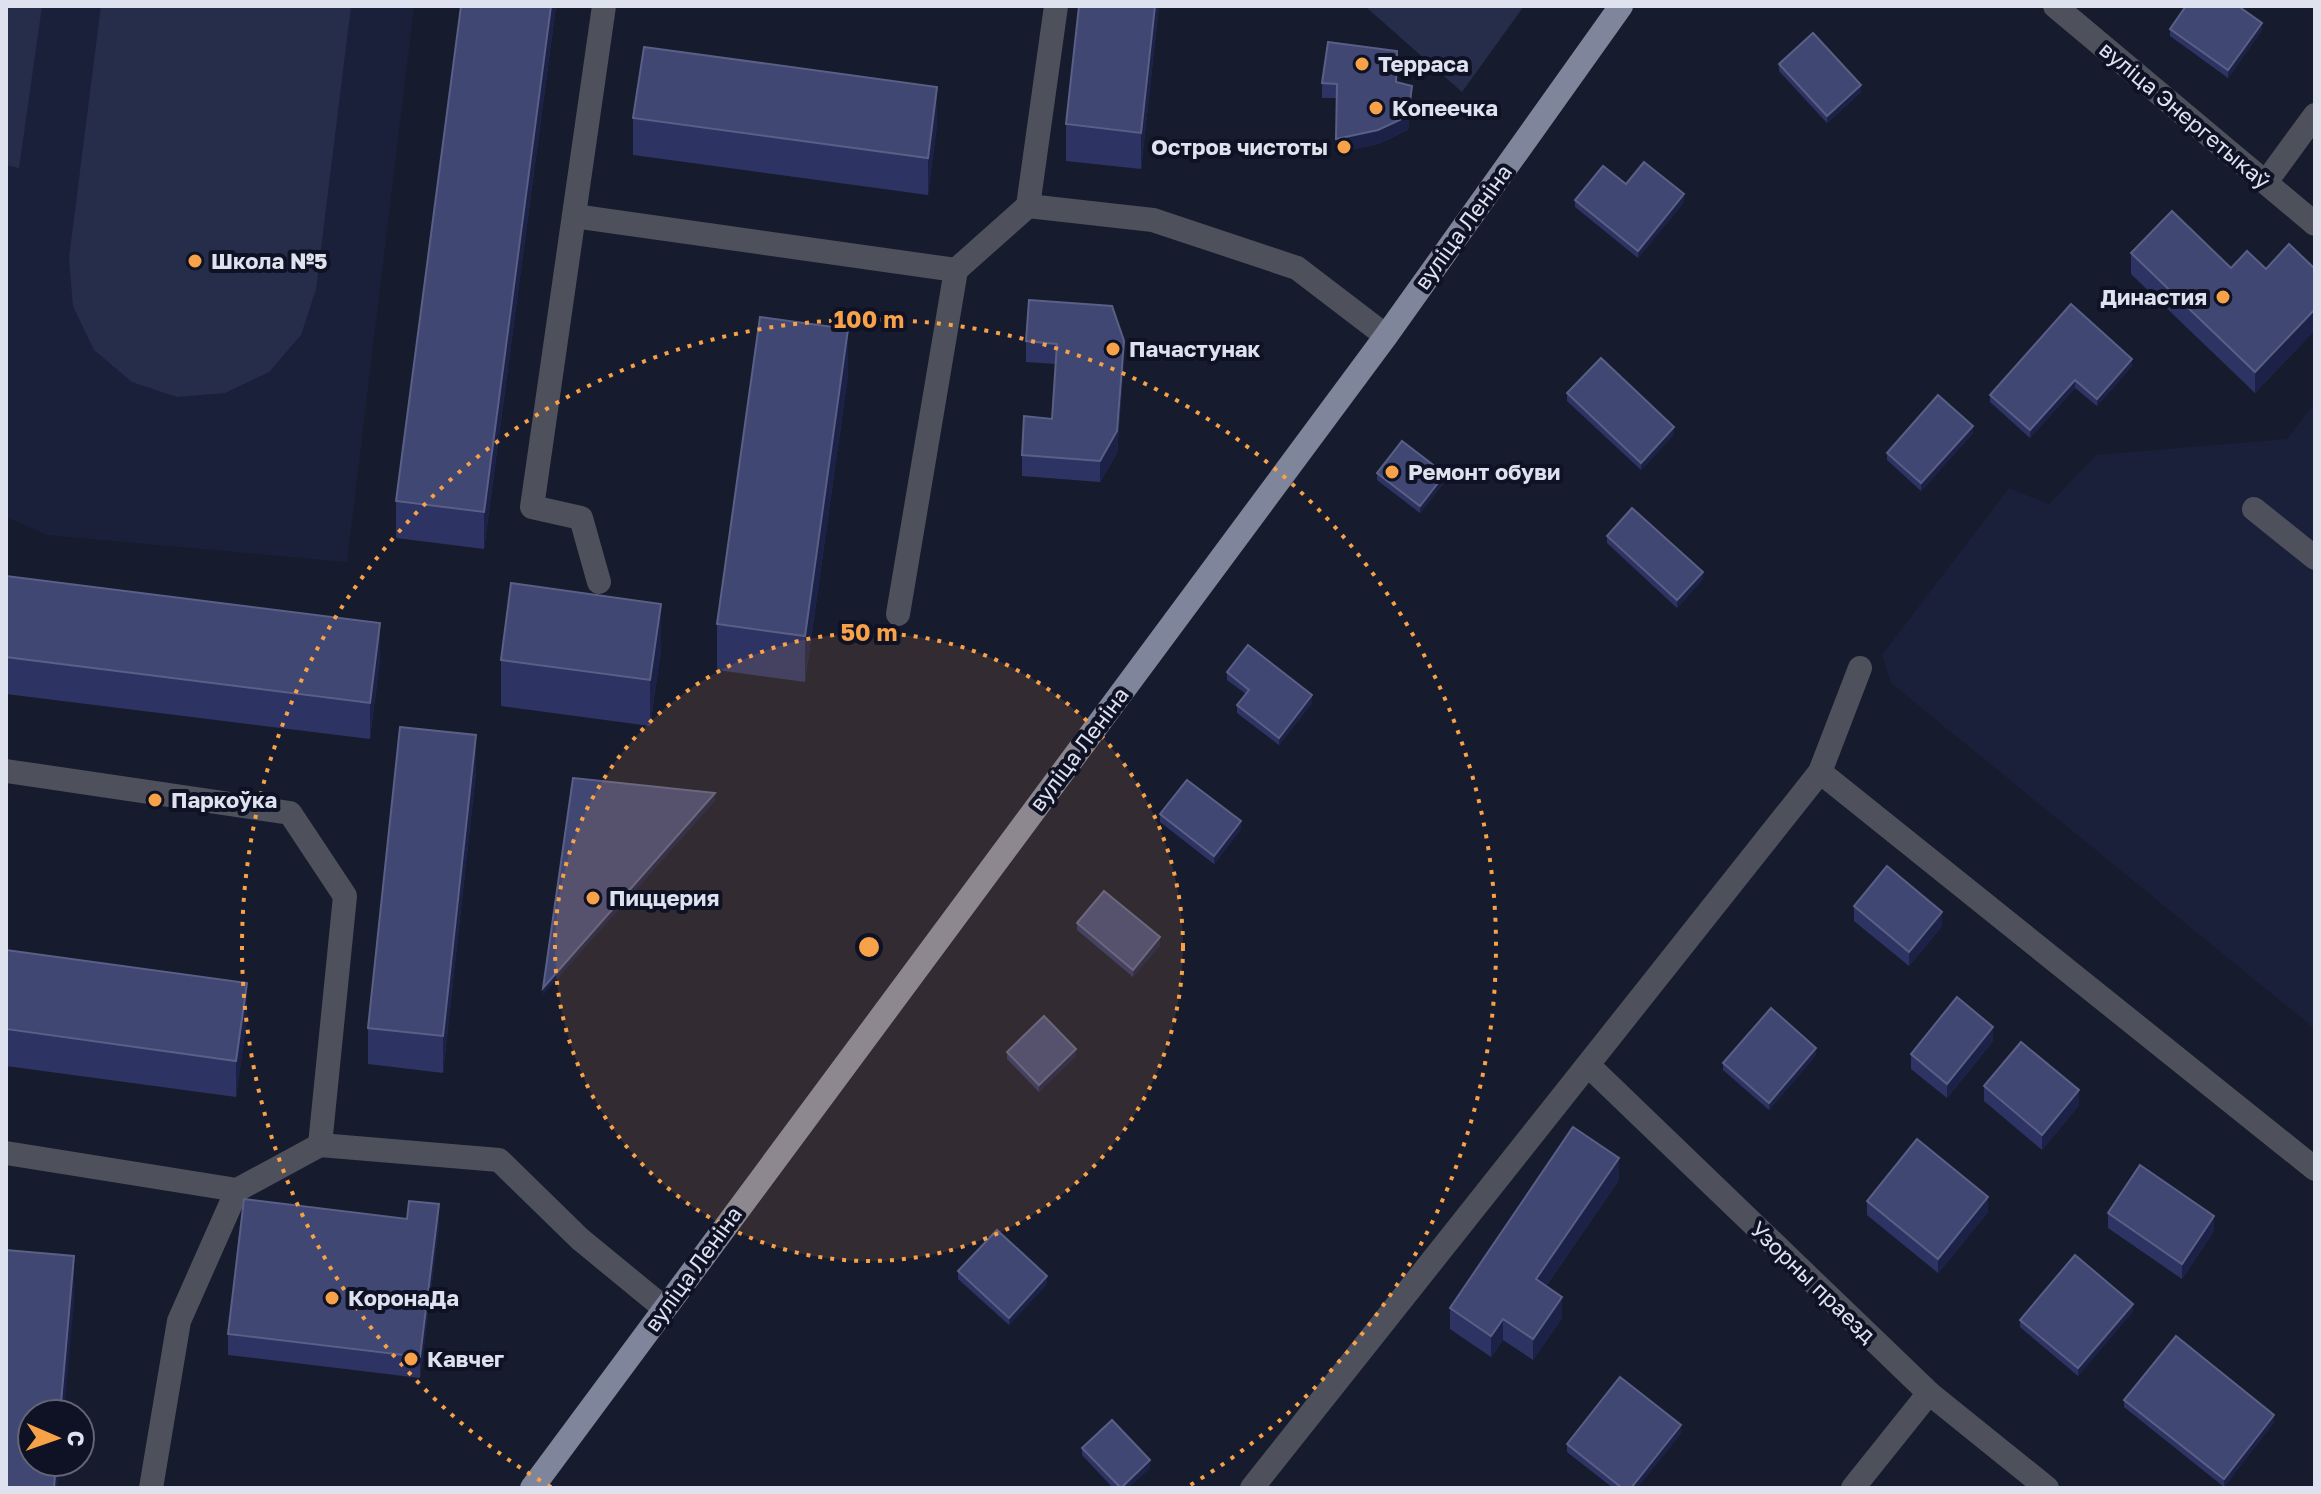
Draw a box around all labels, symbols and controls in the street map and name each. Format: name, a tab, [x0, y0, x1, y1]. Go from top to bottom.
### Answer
street label: вуліца Энергетыкаў	[2094, 35, 2276, 194]
place label: Терраса	[1378, 50, 1469, 77]
marker: Терраса	[1353, 55, 1371, 73]
place label: Копеечка	[1392, 94, 1498, 121]
marker: Копеечка	[1367, 99, 1385, 117]
place label: Остров чистоты	[1151, 133, 1328, 160]
marker: Остров чистоты	[1335, 138, 1353, 156]
street label: вуліца Леніна	[1408, 159, 1517, 295]
place label: Школа №5	[211, 247, 328, 274]
marker: Школа №5	[186, 252, 204, 270]
place label: Династия	[2101, 283, 2207, 310]
marker: Династия	[2214, 288, 2232, 306]
text: 100 m	[834, 304, 904, 333]
place label: Пачастунак	[1129, 335, 1261, 362]
marker: Пачастунак	[1104, 340, 1122, 358]
place label: Ремонт обуви	[1408, 458, 1560, 485]
marker: Ремонт обуви	[1383, 463, 1401, 481]
text: 50 m	[840, 617, 898, 646]
street label: вуліца Леніна	[1023, 681, 1134, 816]
place label: Паркоўка	[171, 786, 277, 813]
marker: Паркоўка	[146, 791, 164, 809]
place label: Пиццерия	[609, 884, 719, 911]
marker: Пиццерия	[584, 889, 602, 907]
centre of rings	[855, 933, 883, 961]
street label: вуліца Леніна	[638, 1201, 747, 1337]
street label: Узорны праезд	[1745, 1215, 1882, 1348]
place label: КоронаДа	[348, 1284, 459, 1311]
marker: КоронаДа	[323, 1289, 341, 1307]
place label: Кавчег	[427, 1345, 504, 1372]
marker: Кавчег	[402, 1350, 420, 1368]
north arrow	[16, 1398, 96, 1478]
text: С	[63, 1430, 90, 1447]

